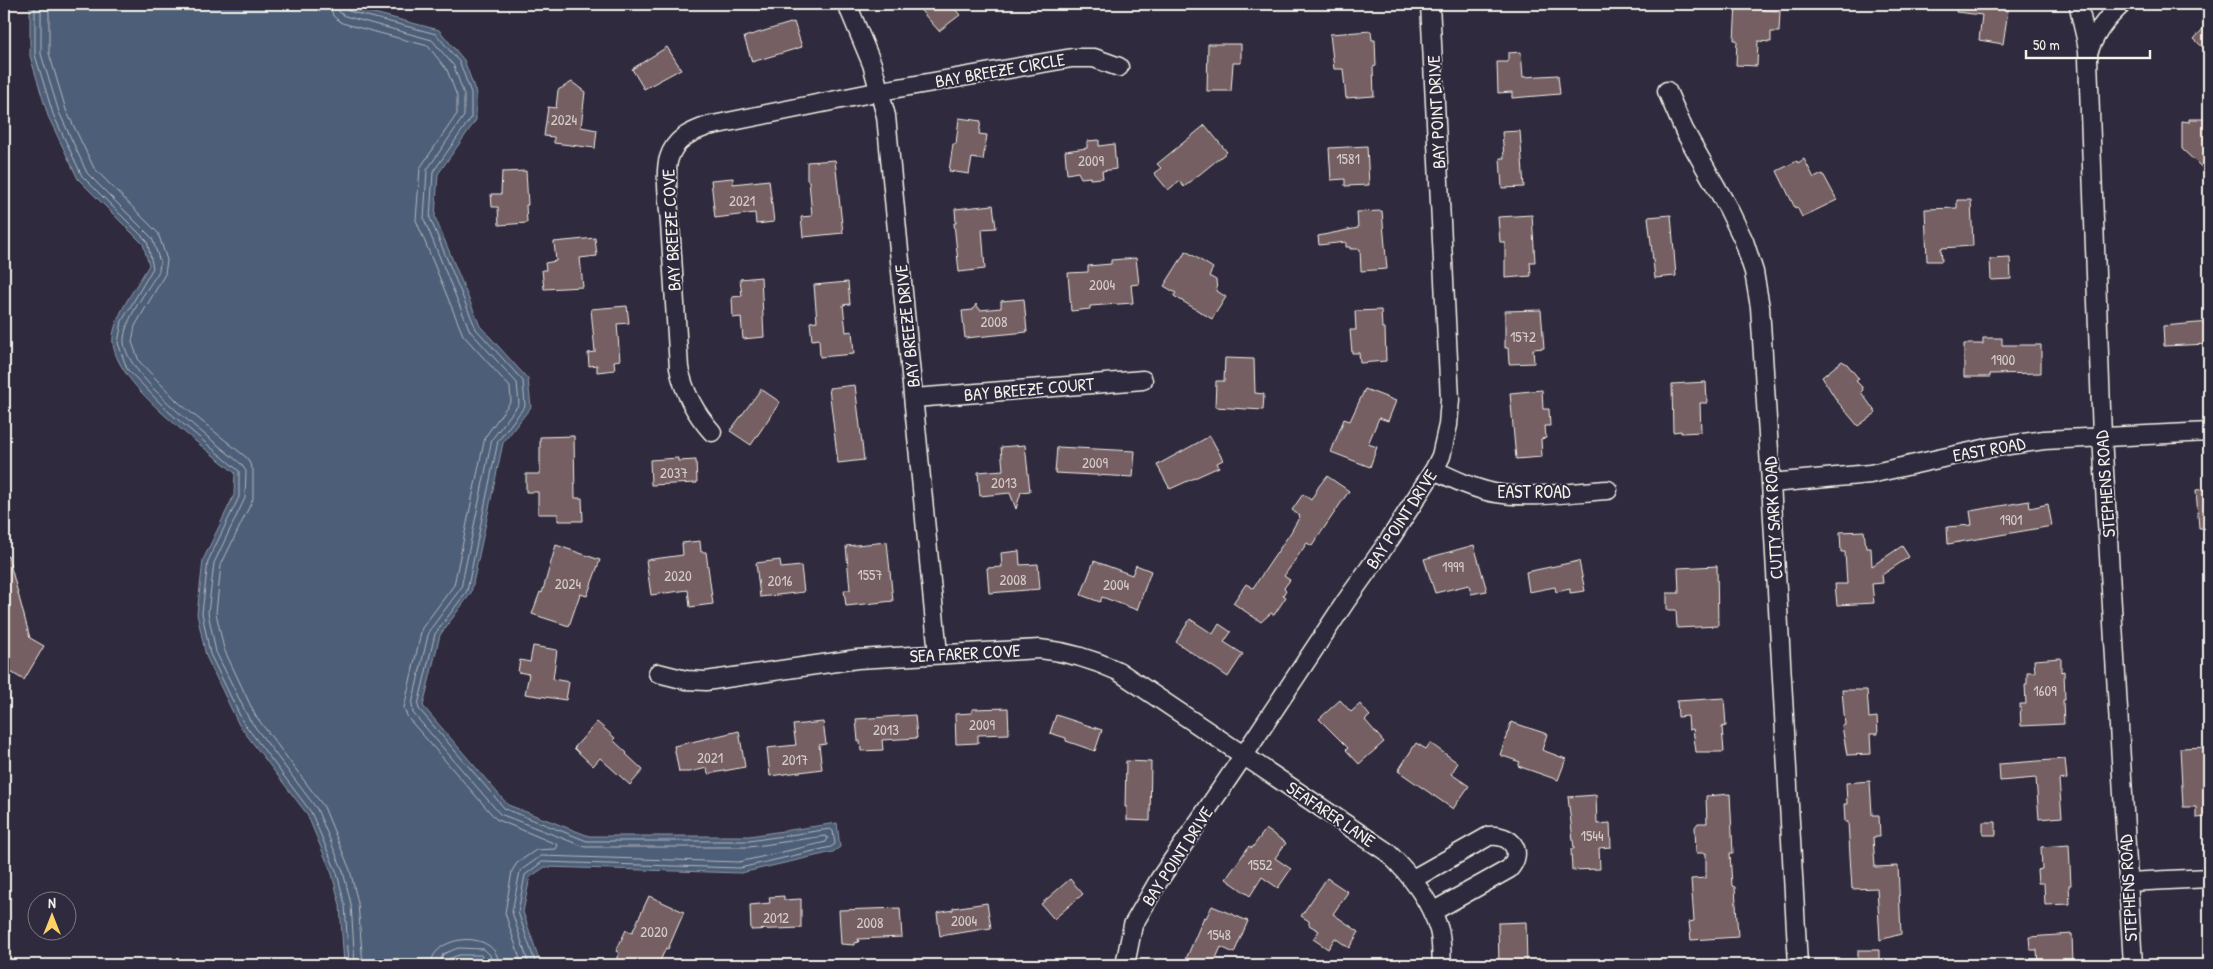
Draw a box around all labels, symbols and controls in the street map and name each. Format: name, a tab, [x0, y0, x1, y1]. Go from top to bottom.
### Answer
scale bar	[2026, 28, 2149, 60]
text: 50 m	[2033, 34, 2060, 55]
street label: BAY BREEZE CIRCLE	[933, 46, 1067, 94]
street label: BAY POINT DRIVE	[1421, 54, 1451, 170]
house number: 2024	[551, 109, 578, 130]
house number: 1581	[1336, 148, 1360, 169]
house number: 2009	[1078, 150, 1104, 171]
street label: BAY BREEZE COVE	[655, 168, 687, 292]
house number: 2021	[729, 190, 755, 211]
street label: BAY BREEZE DRIVE	[888, 263, 926, 389]
house number: 2004	[1089, 274, 1115, 295]
house number: 2008	[981, 311, 1007, 332]
house number: 1572	[1510, 326, 1536, 347]
house number: 1900	[1991, 349, 2015, 370]
street label: BAY BREEZE COURT	[963, 371, 1096, 407]
street label: STEPHENS ROAD	[2089, 429, 2121, 538]
street label: EAST ROAD	[1951, 430, 2028, 468]
house number: 2009	[1082, 452, 1108, 473]
street label: CUTTY SARK ROAD	[1757, 455, 1789, 580]
house number: 2037	[660, 462, 688, 483]
street label: BAY POINT DRIVE	[1359, 464, 1443, 574]
house number: 2013	[991, 472, 1017, 493]
street label: EAST ROAD	[1497, 479, 1571, 504]
house number: 1901	[1999, 509, 2023, 530]
house number: 1999	[1442, 556, 1464, 577]
house number: 1557	[857, 564, 883, 585]
house number: 2020	[664, 565, 692, 586]
house number: 2008	[1000, 569, 1026, 590]
house number: 2016	[767, 570, 793, 591]
house number: 2024	[555, 573, 582, 594]
house number: 2004	[1103, 574, 1129, 595]
street label: SEA FARER COVE	[909, 638, 1021, 668]
house number: 1609	[2033, 680, 2057, 701]
house number: 2009	[969, 714, 995, 735]
house number: 2013	[873, 719, 899, 740]
house number: 2021	[697, 747, 723, 768]
house number: 2017	[782, 749, 808, 770]
street label: SEAFARER LANE	[1282, 775, 1380, 853]
street label: BAY POINT DRIVE	[1135, 801, 1219, 911]
house number: 1544	[1580, 825, 1604, 846]
street label: STEPHENS ROAD	[2113, 833, 2143, 942]
house number: 1552	[1247, 854, 1273, 875]
north arrow	[28, 892, 78, 942]
text: N	[48, 893, 56, 912]
house number: 2012	[763, 907, 789, 928]
house number: 2004	[951, 910, 977, 931]
house number: 2008	[857, 912, 883, 933]
house number: 2020	[640, 921, 668, 942]
house number: 1548	[1207, 924, 1231, 945]

